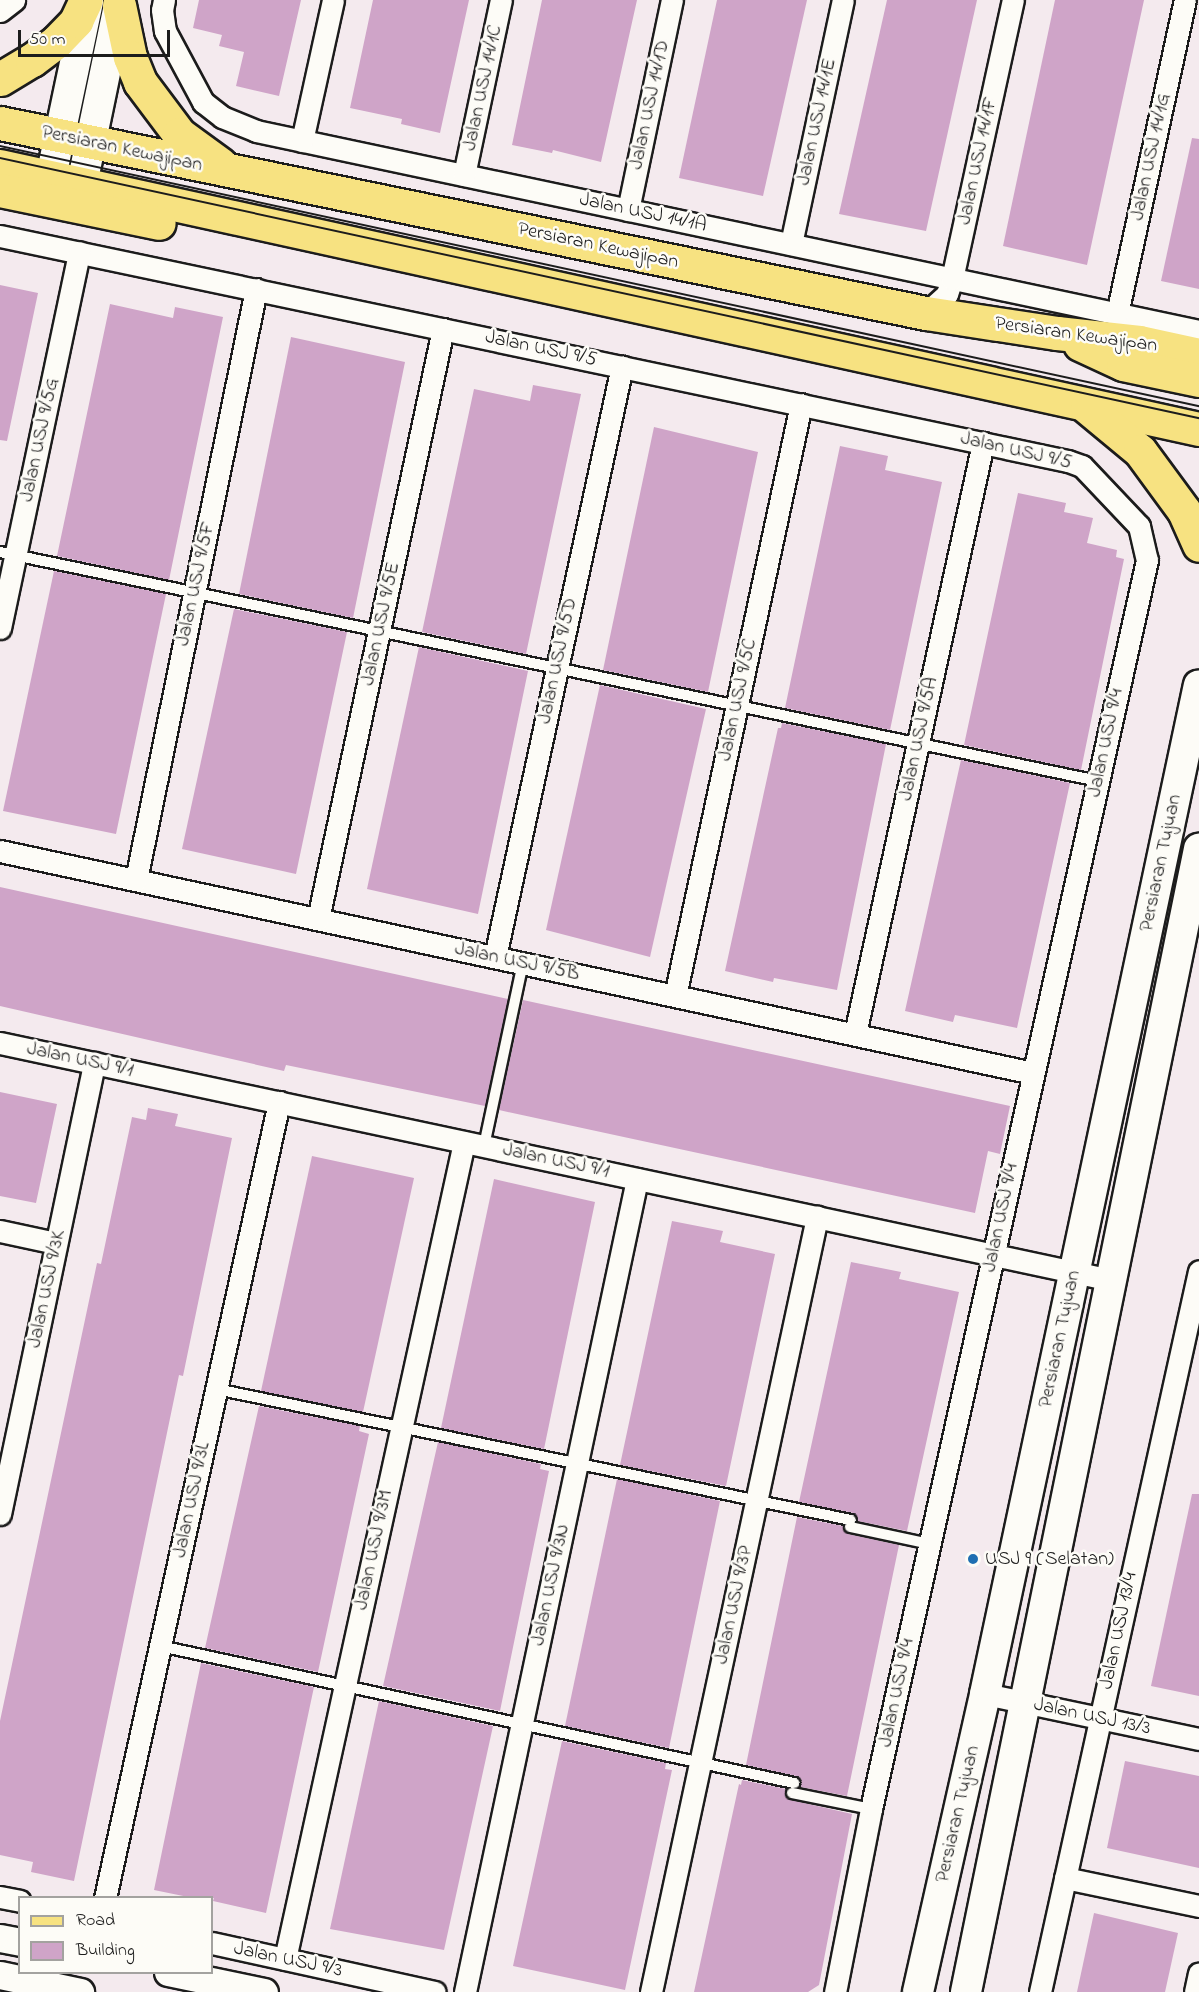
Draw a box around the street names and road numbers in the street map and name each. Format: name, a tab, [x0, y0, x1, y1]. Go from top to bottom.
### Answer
street label: Jalan USJ 14/1C	[458, 23, 508, 153]
street label: Jalan USJ 14/1D	[625, 38, 675, 172]
street label: Jalan USJ 14/1E	[792, 56, 842, 188]
street label: Jalan USJ 14/1G	[1126, 91, 1176, 223]
street label: Jalan USJ 14/1F	[953, 95, 1003, 227]
street label: Persiaran Kewajipan	[39, 120, 205, 178]
street label: Jalan USJ 14/1A	[577, 188, 709, 238]
street label: Persiaran Kewajipan	[515, 217, 681, 275]
street label: Persiaran Kewajipan	[993, 312, 1159, 358]
street label: Jalan USJ 9/5	[483, 325, 599, 373]
street label: Jalan USJ 9/5G	[15, 376, 65, 504]
street label: Jalan USJ 9/5	[958, 427, 1074, 475]
street label: Jalan USJ 9/5F	[171, 520, 221, 648]
street label: Jalan USJ 9/5E	[356, 560, 406, 688]
street label: Jalan USJ 9/5D	[533, 596, 583, 726]
street label: Jalan USJ 9/5C	[713, 637, 763, 763]
street label: Jalan USJ 9/5A	[894, 675, 944, 803]
street label: Jalan USJ 9/4	[1083, 687, 1129, 799]
street label: Persiaran Tujuan	[1135, 792, 1187, 934]
street label: Jalan USJ 9/5B	[452, 937, 582, 987]
street label: Jalan USJ 9/1	[24, 1037, 136, 1083]
street label: Jalan USJ 9/1	[500, 1138, 612, 1184]
street label: Jalan USJ 9/4	[978, 1162, 1024, 1274]
street label: Jalan USJ 9/3K	[23, 1228, 71, 1350]
street label: Persiaran Tujuan	[1034, 1268, 1086, 1410]
street label: Jalan USJ 9/3L	[168, 1440, 216, 1560]
street label: Jalan USJ 9/3M	[350, 1488, 398, 1612]
street label: Jalan USJ 9/3N	[526, 1522, 576, 1648]
street label: Jalan USJ 9/3P	[710, 1543, 758, 1667]
street label: Jalan USJ 13/4	[1095, 1570, 1143, 1692]
street label: Jalan USJ 9/4	[874, 1637, 920, 1749]
street label: Jalan USJ 13/3	[1031, 1693, 1153, 1741]
street label: Persiaran Tujuan	[931, 1743, 985, 1885]
street label: Jalan USJ 9/3	[232, 1937, 344, 1983]

